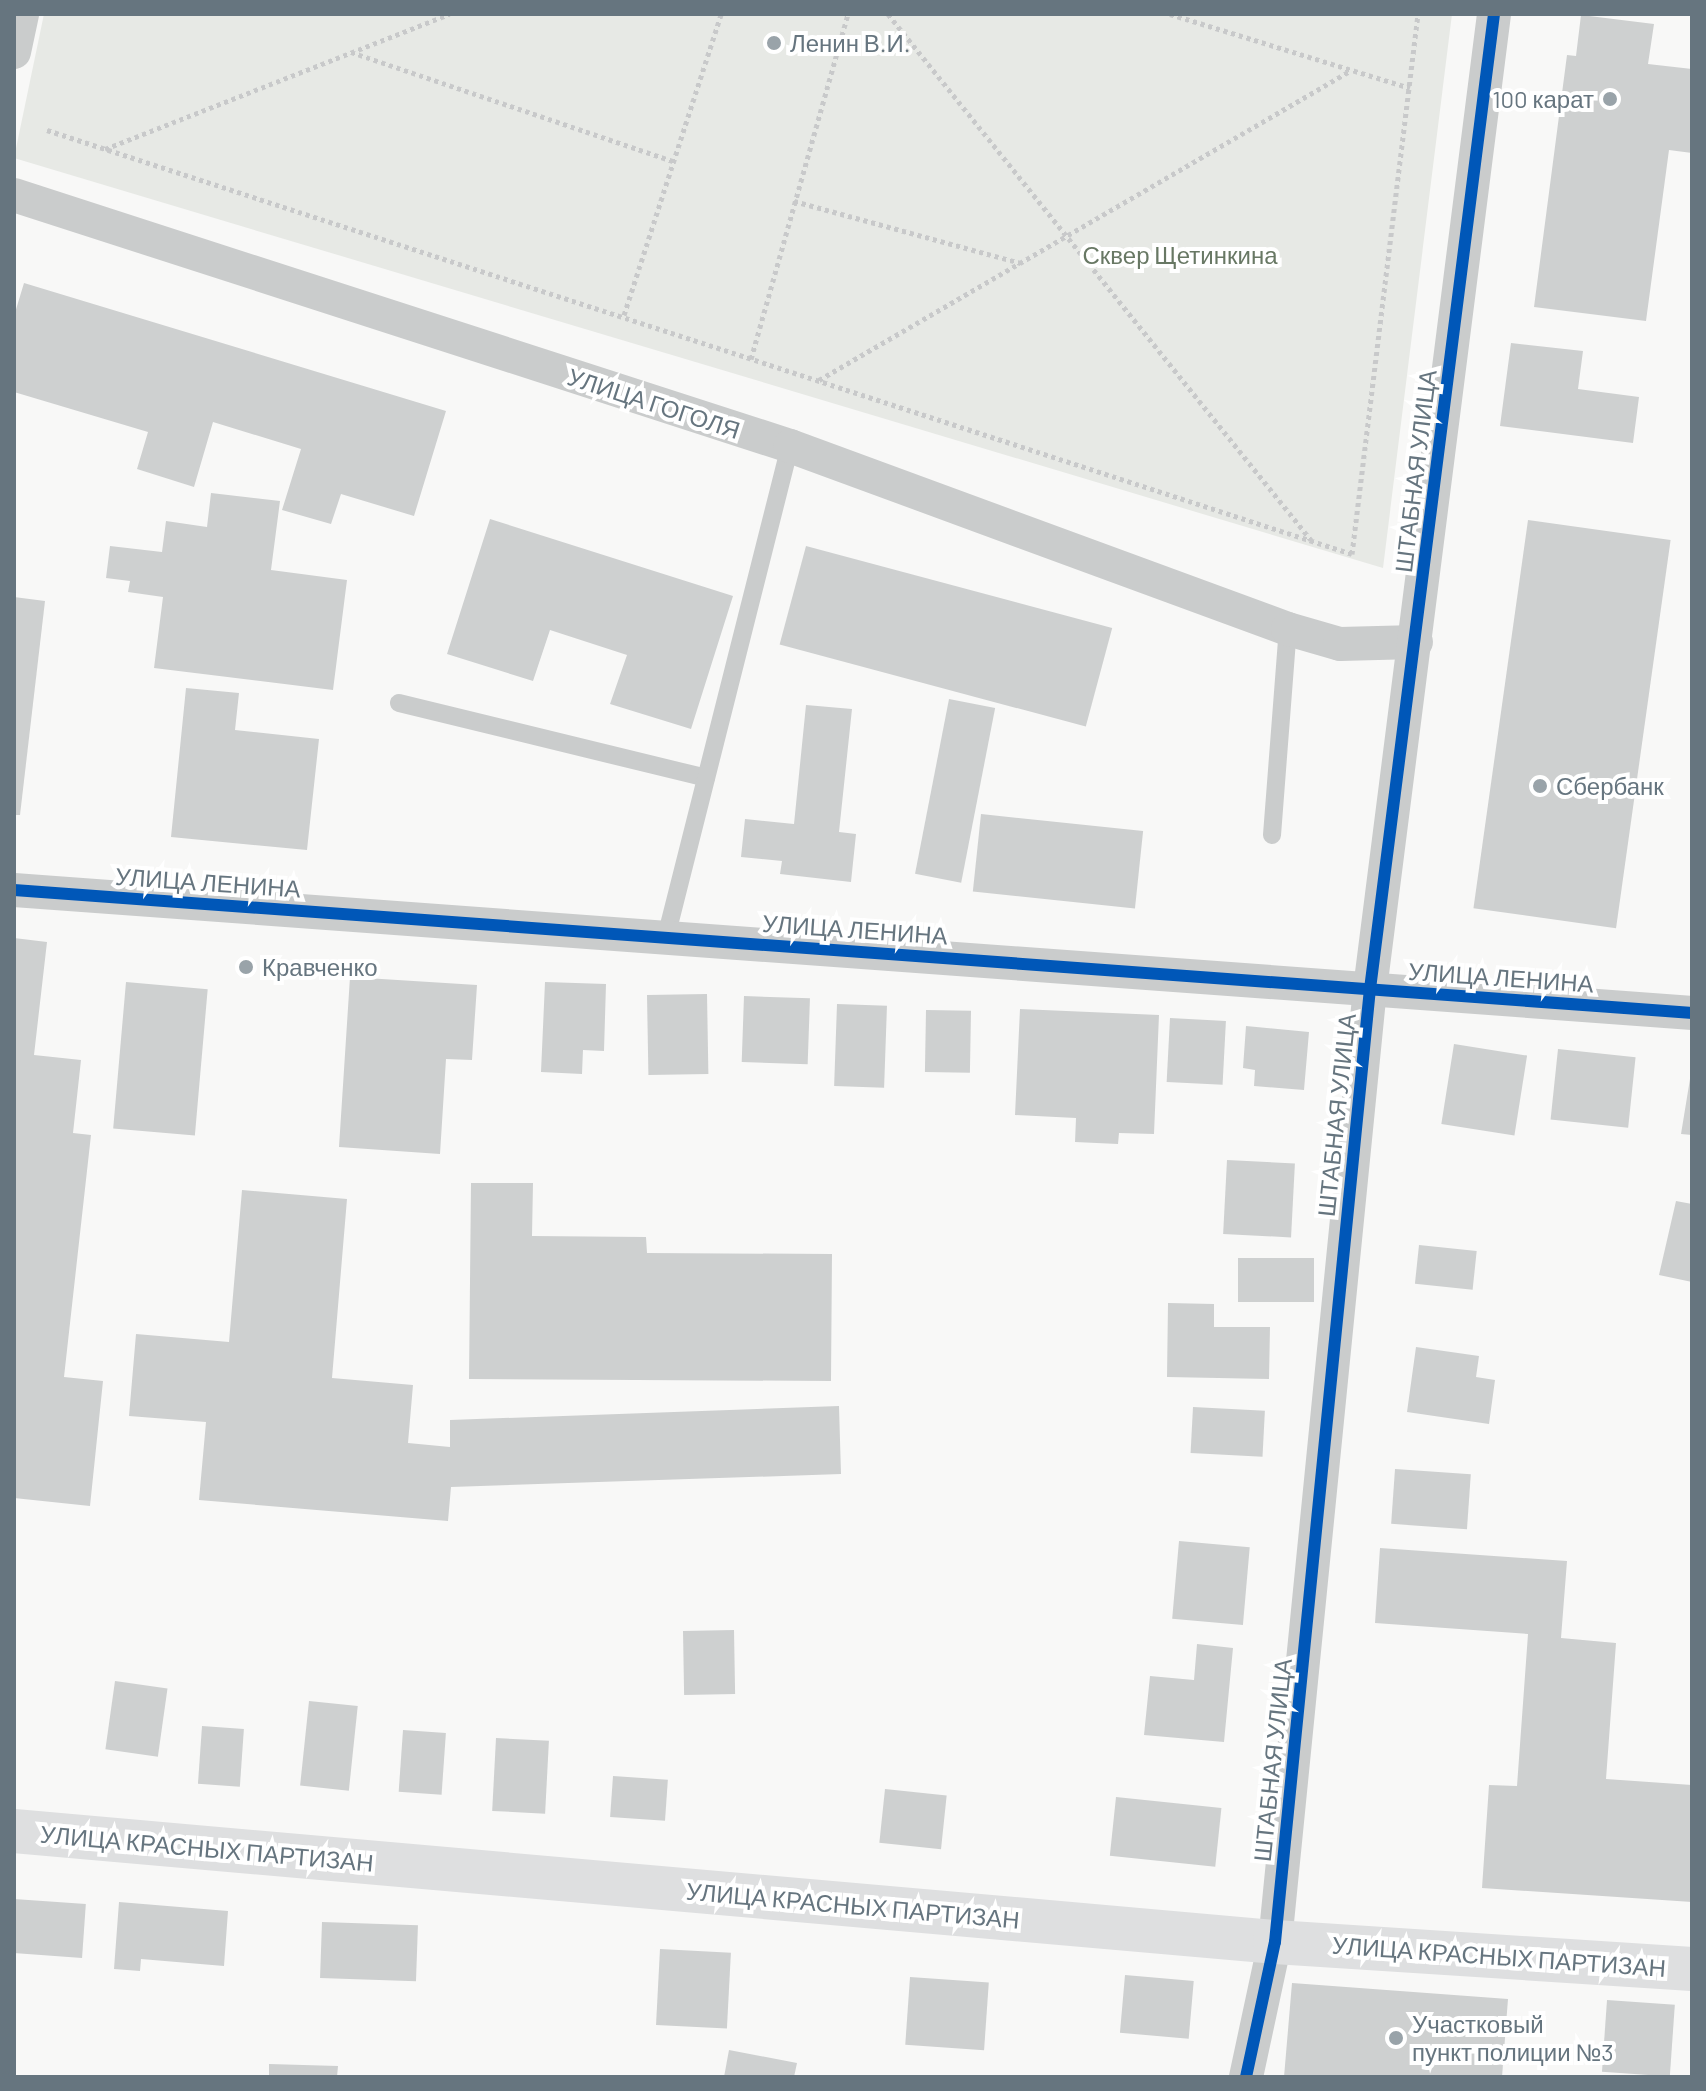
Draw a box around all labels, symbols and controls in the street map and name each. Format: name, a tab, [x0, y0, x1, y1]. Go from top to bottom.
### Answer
place label: Ленин В.И.	[790, 29, 910, 57]
marker: Ленин В.И.	[765, 34, 783, 52]
place label: 100 карат	[1492, 85, 1594, 113]
marker: 100 карат	[1601, 90, 1619, 108]
park label: Сквер Щетинкина	[1082, 241, 1278, 269]
street label: УЛИЦА ГОГОЛЯ	[564, 362, 744, 444]
street label: ШТАБНАЯ УЛИЦА	[1388, 368, 1442, 574]
place label: Сбербанк	[1556, 772, 1664, 800]
marker: Сбербанк	[1531, 777, 1549, 795]
street label: УЛИЦА ЛЕНИНА	[114, 861, 302, 903]
street label: УЛИЦА ЛЕНИНА	[761, 908, 949, 950]
place label: Кравченко	[262, 953, 378, 981]
street label: УЛИЦА ЛЕНИНА	[1407, 956, 1595, 998]
marker: Кравченко	[237, 958, 255, 976]
street label: ШТАБНАЯ УЛИЦА	[1311, 1012, 1361, 1218]
street label: ШТАБНАЯ УЛИЦА	[1247, 1657, 1297, 1863]
street label: УЛИЦА КРАСНЫХ ПАРТИЗАН	[39, 1819, 375, 1877]
street label: УЛИЦА КРАСНЫХ ПАРТИЗАН	[685, 1876, 1021, 1934]
street label: УЛИЦА КРАСНЫХ ПАРТИЗАН	[1331, 1930, 1667, 1982]
place label: Участковый пункт полиции №3	[1412, 2010, 1614, 2066]
marker: Участковый пункт полиции №3	[1387, 2029, 1405, 2047]

